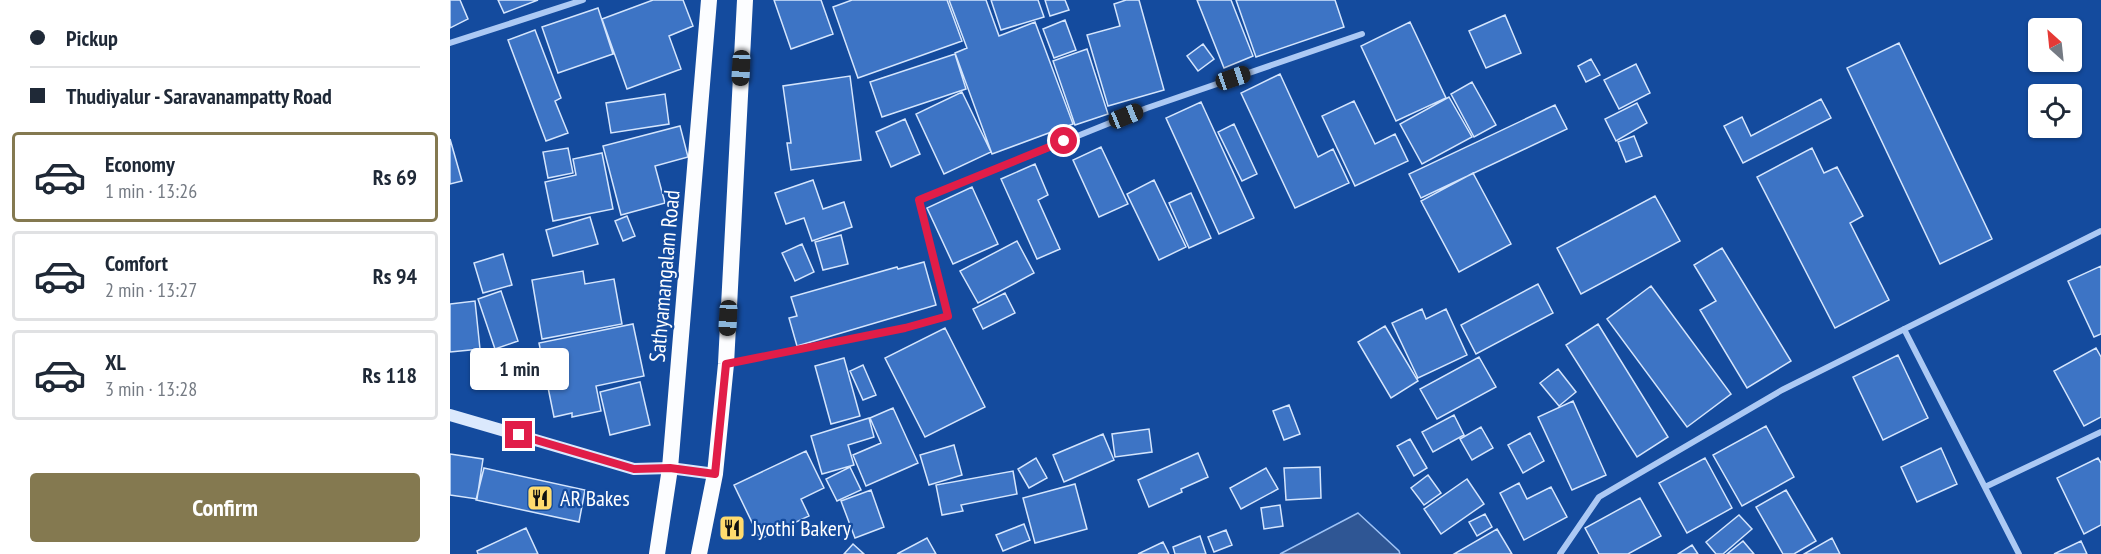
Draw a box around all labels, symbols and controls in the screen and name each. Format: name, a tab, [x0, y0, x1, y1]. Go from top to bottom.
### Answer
north arrow	[2028, 18, 2082, 72]
map controls	[2028, 18, 2082, 138]
text: Pickup	[66, 24, 118, 52]
car	[731, 50, 751, 86]
car	[1213, 64, 1253, 92]
text: Thudiyalur - Saravanampatty Road	[66, 82, 332, 110]
button: locate	[2028, 84, 2082, 138]
car	[1106, 101, 1146, 131]
route start	[1050, 127, 1077, 154]
icon: car	[33, 150, 87, 204]
text: Economy	[105, 150, 175, 178]
text: Rs 69	[373, 163, 417, 191]
text: 1 min · 13:26	[105, 178, 197, 204]
street label: Sathyamangalam Road	[643, 189, 685, 363]
icon: car	[33, 249, 87, 303]
text: Comfort	[105, 249, 168, 277]
text: Rs 94	[373, 262, 417, 290]
text: 2 min · 13:27	[105, 277, 197, 303]
car	[718, 300, 738, 336]
icon: car	[33, 348, 87, 402]
text: XL	[105, 348, 126, 376]
callout: 1 min	[470, 348, 568, 390]
text: 1 min	[499, 356, 540, 382]
text: Rs 118	[362, 361, 417, 389]
text: 3 min · 13:28	[105, 376, 197, 402]
route end	[505, 421, 532, 448]
button: Confirm	[30, 473, 420, 542]
restaurant icon: AR Bakes	[525, 483, 555, 513]
place label: AR Bakes	[560, 484, 630, 512]
restaurant icon: Jyothi Bakery	[717, 513, 747, 543]
place label: Jyothi Bakery	[751, 514, 852, 542]

